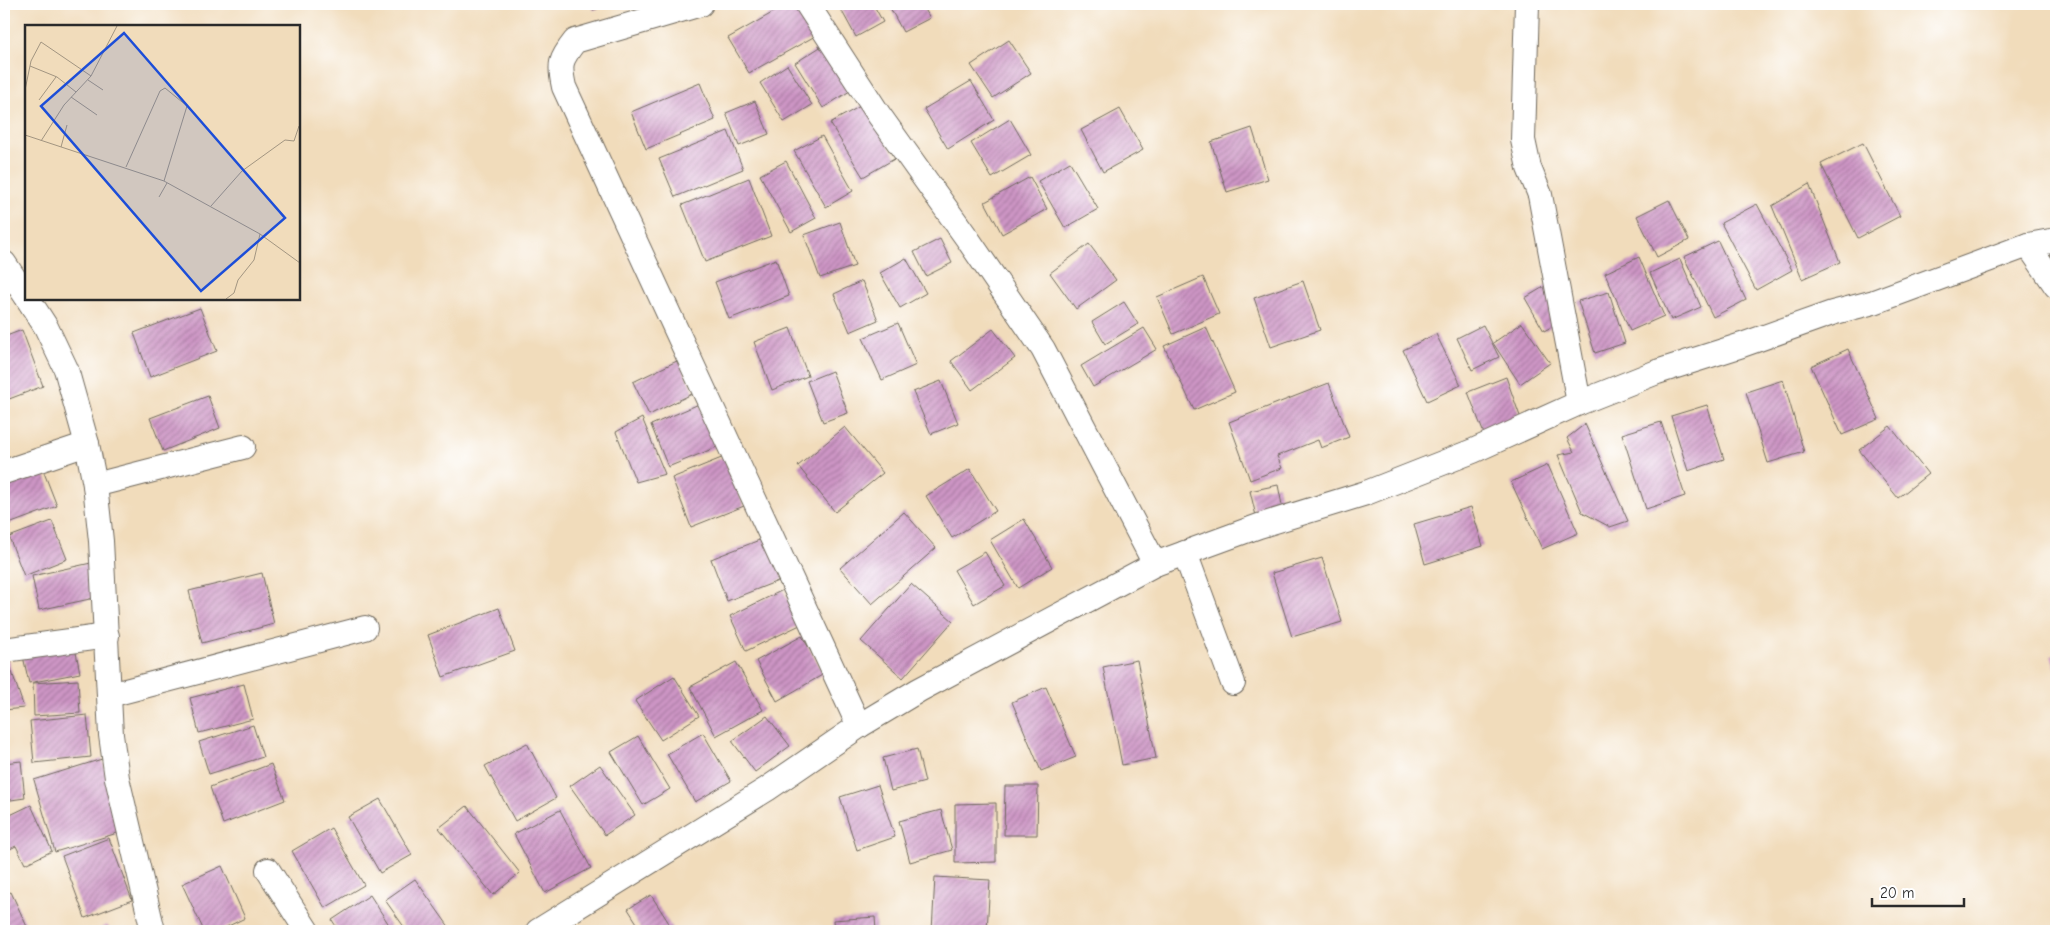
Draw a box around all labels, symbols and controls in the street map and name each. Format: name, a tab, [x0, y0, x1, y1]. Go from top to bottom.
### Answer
inset map	[25, 25, 300, 300]
scale bar	[1872, 875, 1965, 907]
text: 20 m	[1880, 884, 1914, 902]

